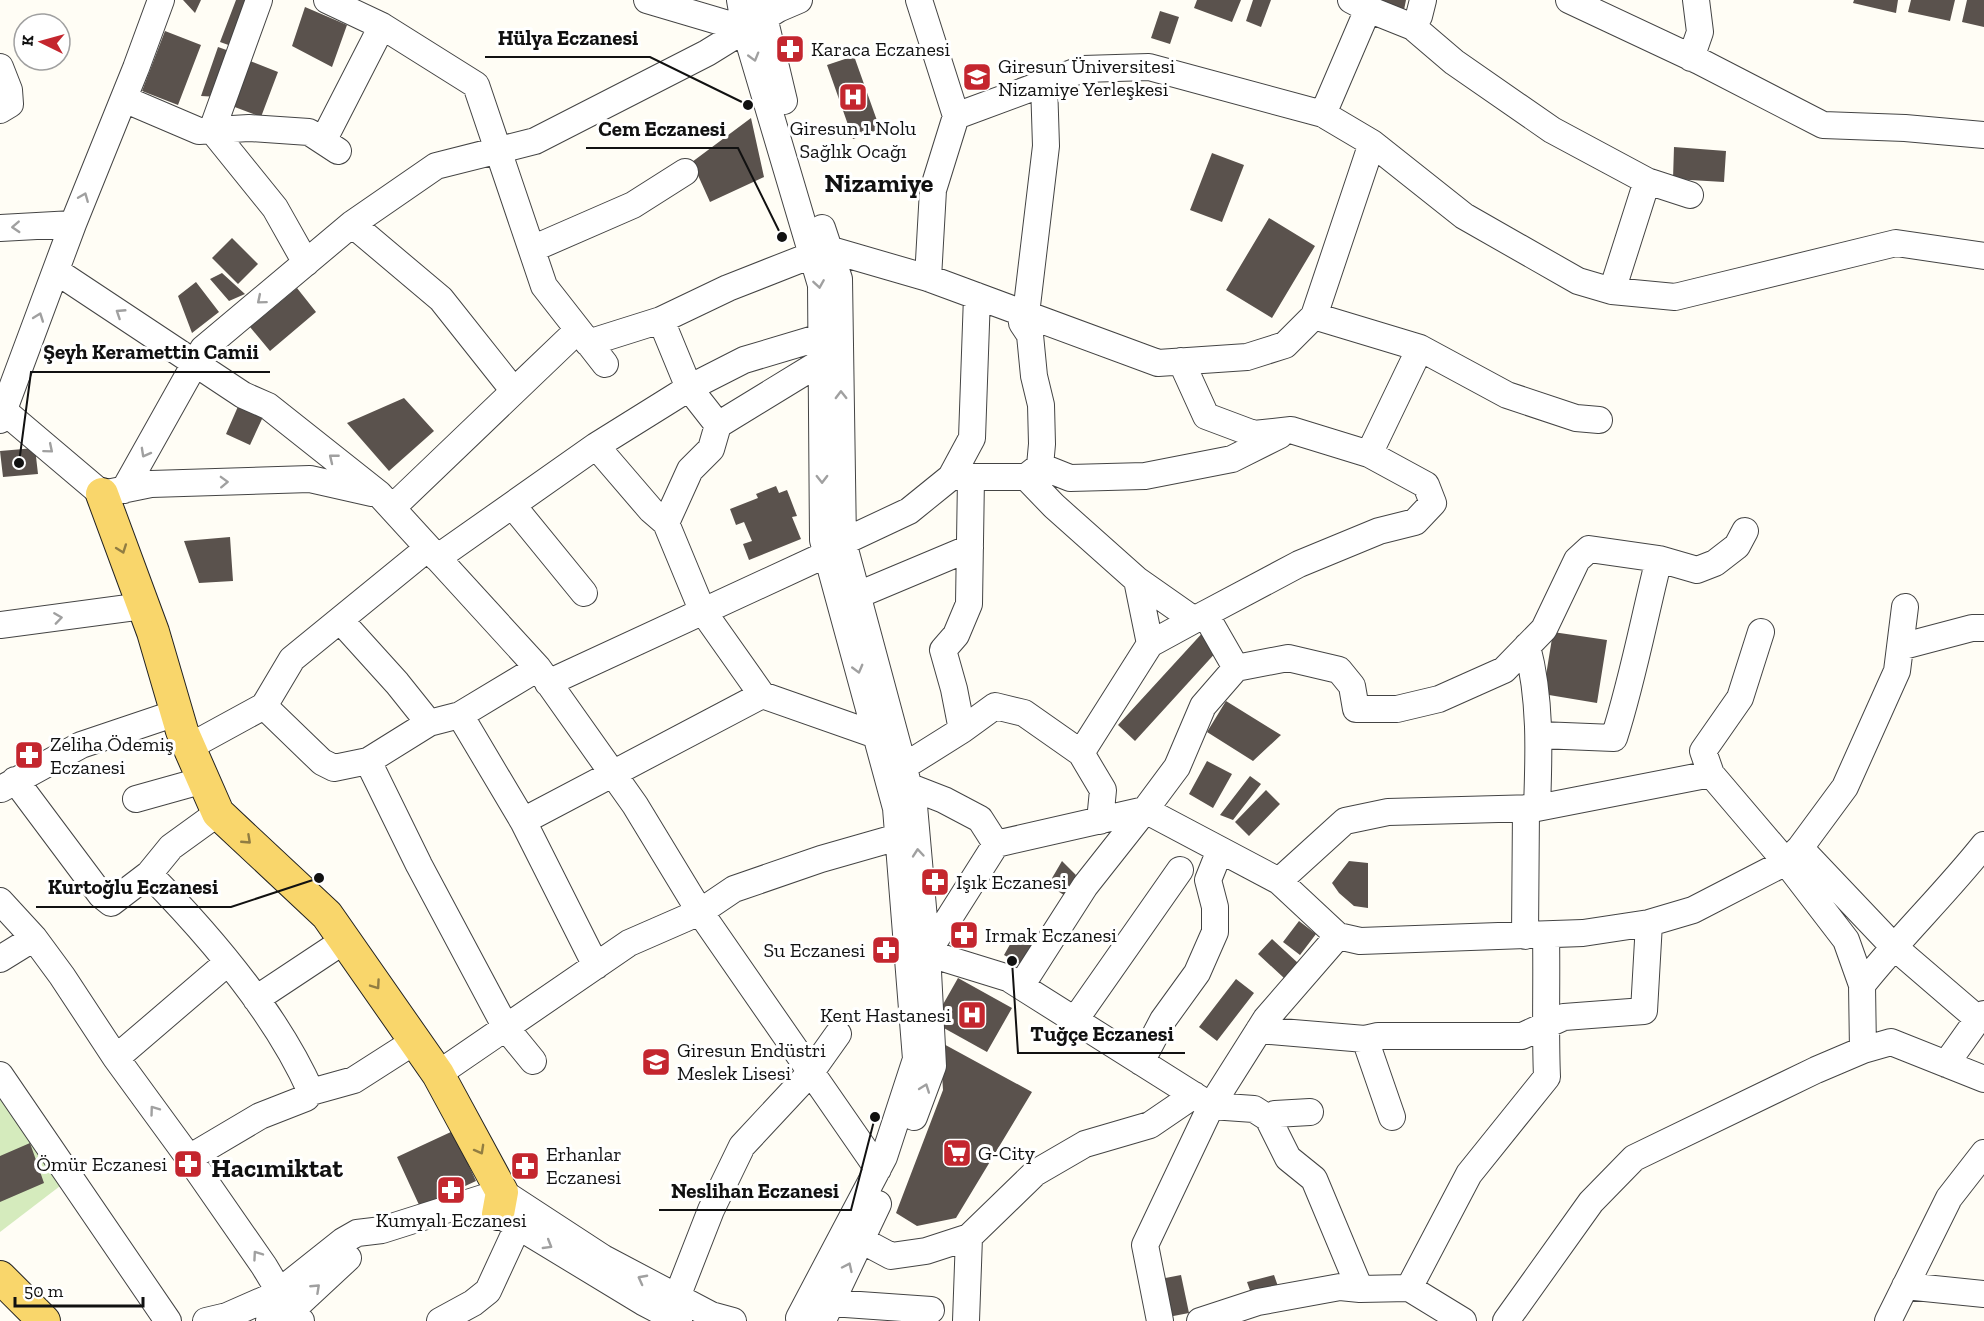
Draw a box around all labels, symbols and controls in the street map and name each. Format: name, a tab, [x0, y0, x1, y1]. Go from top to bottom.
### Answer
north arrow	[12, 12, 72, 72]
callout: Hülya Eczanesi	[485, 18, 650, 57]
text: Hülya Eczanesi	[498, 25, 638, 50]
pharmacy icon: Karaca Eczanesi	[774, 33, 806, 65]
text: K	[18, 34, 38, 47]
place label: Karaca Eczanesi	[811, 37, 951, 61]
one-way arrow	[746, 52, 759, 62]
place label: Giresun Üniversitesi Nizamiye Yerleşkesi	[998, 54, 1175, 101]
school or university icon: Giresun Üniversitesi Nizamiye Yerleşkesi	[961, 61, 993, 93]
hospital icon: Giresun 1 Nolu Sağlık Ocağı	[837, 81, 869, 113]
callout: Cem Eczanesi	[586, 109, 738, 148]
text: Cem Eczanesi	[598, 116, 726, 141]
place label: Giresun 1 Nolu Sağlık Ocağı	[790, 116, 916, 163]
district label: Nizamiye	[825, 167, 934, 199]
one-way arrow	[77, 193, 89, 204]
one-way arrow	[11, 220, 20, 233]
one-way arrow	[812, 279, 825, 289]
one-way arrow	[257, 293, 268, 304]
one-way arrow	[116, 309, 126, 321]
one-way arrow	[31, 312, 44, 323]
callout: Şeyh Keramettin Camii	[31, 333, 270, 372]
text: Şeyh Keramettin Camii	[43, 339, 259, 364]
one-way arrow	[835, 390, 847, 399]
one-way arrow	[42, 442, 53, 453]
one-way arrow	[141, 447, 152, 457]
one-way arrow	[329, 454, 340, 465]
one-way arrow	[816, 475, 828, 484]
one-way arrow	[220, 476, 229, 488]
one-way arrow	[115, 543, 127, 554]
one-way arrow	[53, 612, 63, 624]
one-way arrow	[851, 663, 863, 674]
place label: Zeliha Ödemiş Eczanesi	[50, 732, 174, 779]
pharmacy icon: Zeliha Ödemiş Eczanesi	[13, 739, 45, 771]
one-way arrow	[241, 833, 251, 844]
one-way arrow	[912, 849, 925, 858]
pharmacy icon: Işık Eczanesi	[919, 866, 951, 898]
callout: Kurtoğlu Eczanesi	[36, 868, 231, 907]
place label: Işık Eczanesi	[956, 870, 1067, 894]
text: Kurtoğlu Eczanesi	[48, 874, 218, 899]
pharmacy icon: Irmak Eczanesi	[948, 919, 980, 951]
place label: Irmak Eczanesi	[985, 923, 1117, 947]
pharmacy icon: Su Eczanesi	[870, 934, 902, 966]
place label: Su Eczanesi	[763, 938, 865, 962]
one-way arrow	[369, 978, 380, 989]
hospital icon: Kent Hastanesi	[956, 999, 988, 1031]
place label: Kent Hastanesi	[820, 1003, 951, 1027]
callout: Tuğçe Eczanesi	[1018, 1014, 1185, 1053]
text: Tuğçe Eczanesi	[1030, 1021, 1174, 1046]
place label: Giresun Endüstri Meslek Lisesi	[677, 1038, 826, 1085]
school or university icon: Giresun Endüstri Meslek Lisesi	[640, 1046, 672, 1078]
one-way arrow	[917, 1083, 930, 1094]
one-way arrow	[150, 1106, 161, 1117]
supermarket icon: G-City	[941, 1137, 973, 1169]
place label: G-City	[978, 1141, 1036, 1165]
place label: Erhanlar Eczanesi	[546, 1142, 622, 1189]
one-way arrow	[473, 1144, 484, 1154]
pharmacy icon: Ömür Eczanesi	[172, 1148, 204, 1180]
pharmacy icon: Erhanlar Eczanesi	[509, 1150, 541, 1182]
place label: Ömür Eczanesi	[36, 1152, 167, 1176]
district label: Hacımiktat	[211, 1152, 343, 1184]
callout: Neslihan Eczanesi	[659, 1171, 851, 1210]
pharmacy icon: Kumyalı Eczanesi	[435, 1174, 467, 1206]
text: Neslihan Eczanesi	[671, 1178, 839, 1203]
place label: Kumyalı Eczanesi	[375, 1208, 527, 1232]
one-way arrow	[542, 1237, 552, 1249]
one-way arrow	[253, 1251, 264, 1262]
one-way arrow	[841, 1263, 853, 1274]
scale bar	[15, 1270, 142, 1308]
one-way arrow	[638, 1275, 649, 1286]
text: 50 m	[24, 1280, 64, 1302]
one-way arrow	[309, 1284, 320, 1295]

